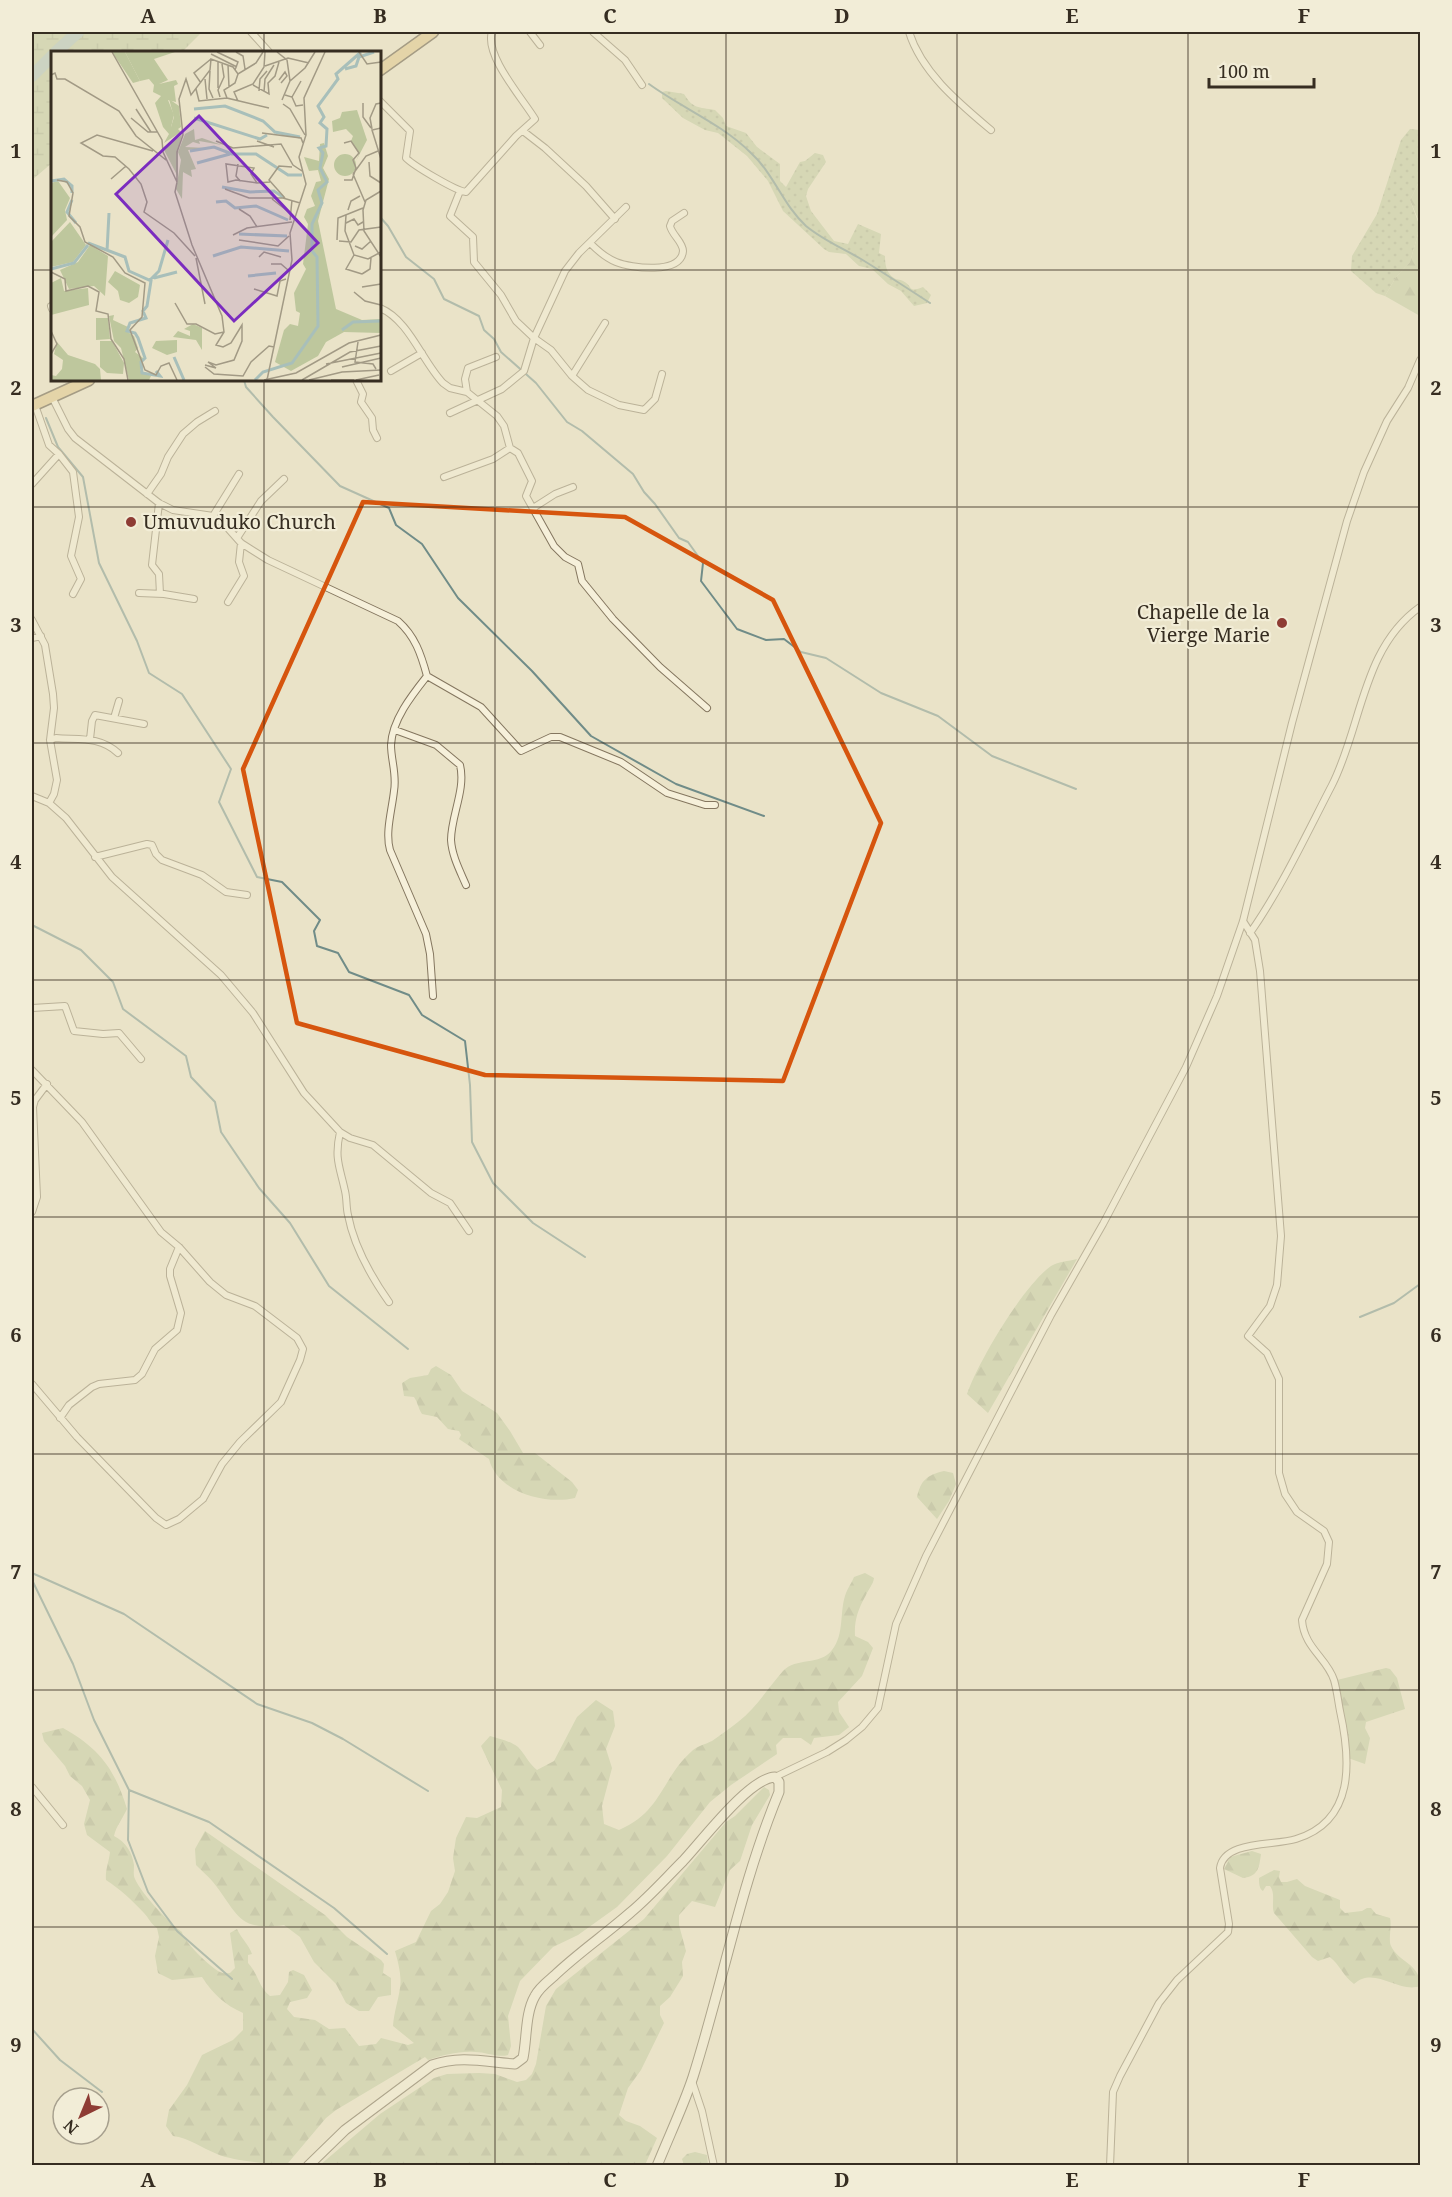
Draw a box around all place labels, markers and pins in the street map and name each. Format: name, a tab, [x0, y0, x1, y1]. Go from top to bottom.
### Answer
place label: Umuvuduko Church	[143, 508, 336, 535]
marker: Umuvuduko Church	[124, 515, 138, 529]
place label: Chapelle de la Vierge Marie	[1137, 598, 1270, 648]
marker: Chapelle de la Vierge Marie	[1275, 616, 1289, 630]

